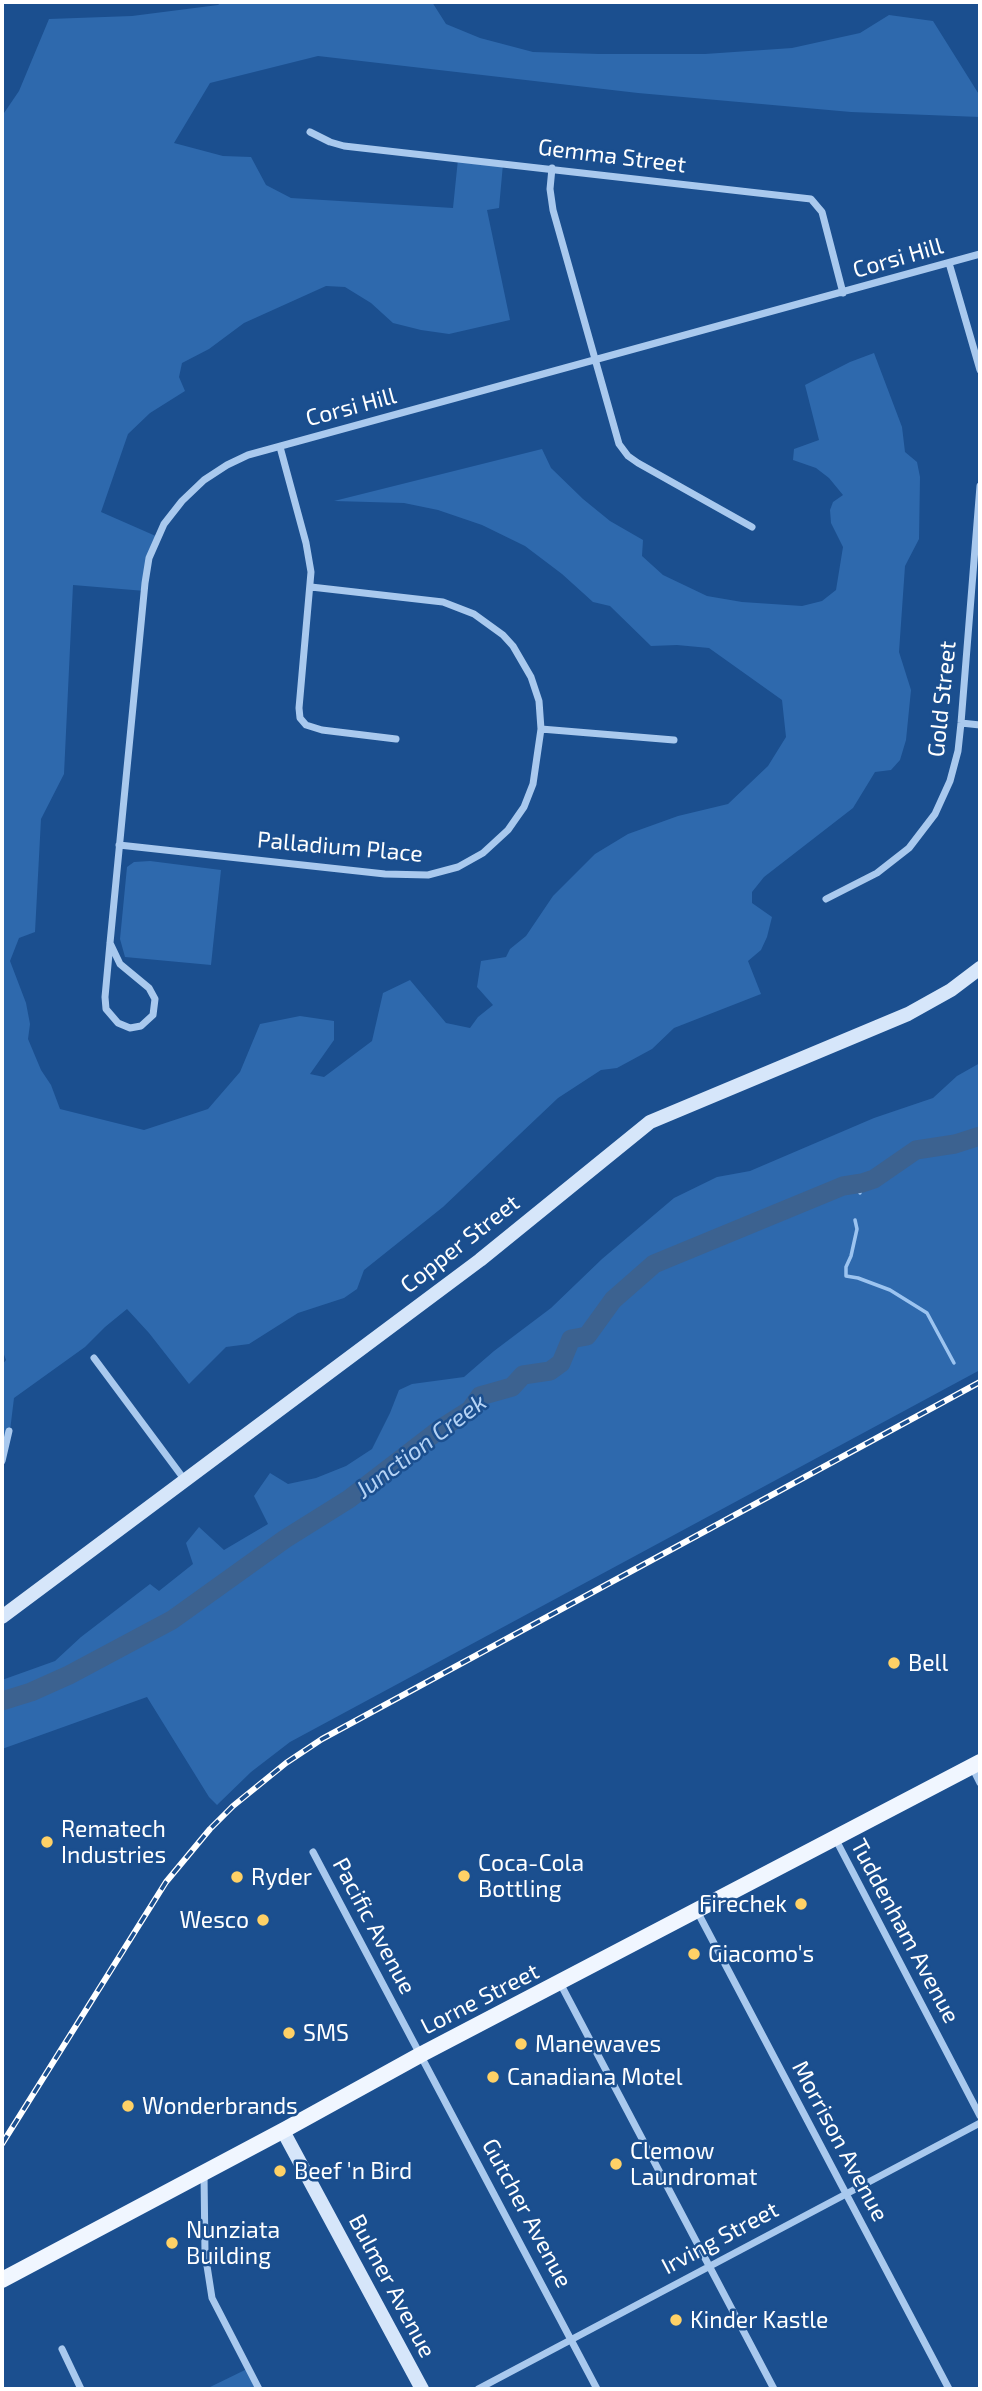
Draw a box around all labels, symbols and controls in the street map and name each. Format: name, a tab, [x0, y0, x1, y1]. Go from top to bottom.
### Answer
street label: Gemma Street	[536, 133, 688, 179]
street label: Corsi Hill	[850, 232, 946, 284]
street label: Corsi Hill	[303, 382, 399, 432]
street label: Gold Street	[922, 640, 962, 758]
street label: Palladium Place	[256, 826, 424, 868]
street label: Copper Street	[395, 1189, 525, 1299]
water label: Junction Creek	[350, 1388, 492, 1504]
place label: Bell	[908, 1649, 948, 1677]
marker: Bell	[886, 1655, 902, 1671]
place label: Rematech Industries	[61, 1815, 166, 1869]
marker: Rematech Industries	[39, 1834, 55, 1850]
street label: Tuddenham Avenue	[845, 1834, 965, 2028]
place label: Coca-Cola Bottling	[478, 1849, 584, 1903]
street label: Pacific Avenue	[327, 1853, 421, 1999]
place label: Ryder	[251, 1863, 312, 1891]
marker: Coca-Cola Bottling	[456, 1868, 472, 1884]
marker: Ryder	[229, 1869, 245, 1885]
place label: Firechek	[699, 1890, 787, 1918]
marker: Firechek	[793, 1896, 809, 1912]
place label: Wesco	[179, 1906, 249, 1934]
marker: Wesco	[255, 1912, 271, 1928]
place label: Giacomo's	[708, 1940, 814, 1968]
marker: Giacomo's	[686, 1946, 702, 1962]
street label: Lorne Street	[416, 1957, 544, 2041]
place label: SMS	[303, 2019, 349, 2047]
marker: SMS	[281, 2025, 297, 2041]
place label: Manewaves	[535, 2030, 661, 2058]
marker: Manewaves	[513, 2036, 529, 2052]
street label: Morrison Avenue	[786, 2056, 894, 2226]
place label: Canadiana Motel	[507, 2063, 683, 2091]
marker: Canadiana Motel	[485, 2069, 501, 2085]
place label: Wonderbrands	[142, 2092, 298, 2120]
marker: Wonderbrands	[120, 2098, 136, 2114]
street label: Gutcher Avenue	[476, 2134, 578, 2292]
place label: Clemow Laundromat	[630, 2137, 758, 2191]
marker: Clemow Laundromat	[608, 2156, 624, 2172]
place label: Beef 'n Bird	[294, 2157, 412, 2185]
marker: Beef 'n Bird	[272, 2163, 288, 2179]
street label: Irving Street	[657, 2196, 783, 2280]
street label: Bulmer Avenue	[343, 2210, 441, 2362]
place label: Nunziata Building	[186, 2216, 280, 2270]
marker: Nunziata Building	[164, 2235, 180, 2251]
place label: Kinder Kastle	[690, 2306, 828, 2334]
marker: Kinder Kastle	[668, 2312, 684, 2328]

